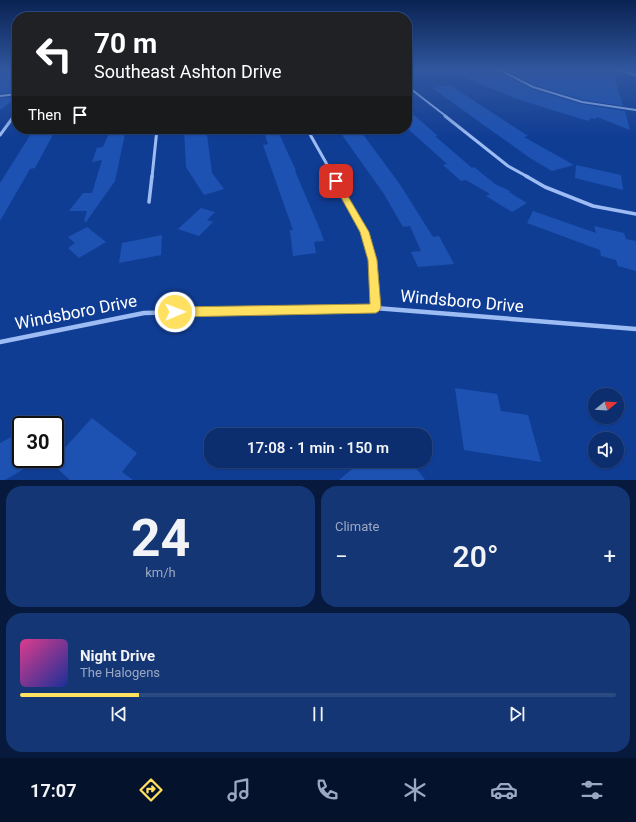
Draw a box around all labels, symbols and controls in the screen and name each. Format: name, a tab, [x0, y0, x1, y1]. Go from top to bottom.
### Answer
text: 70 m	[94, 27, 157, 60]
icon: left	[28, 28, 80, 80]
text: Southeast Ashton Drive	[94, 61, 281, 82]
icon: arrive	[69, 104, 91, 126]
text: Then	[28, 106, 61, 124]
pin	[319, 164, 353, 198]
icon: arrive	[325, 170, 347, 192]
street label: Windsboro Drive	[399, 286, 525, 316]
street label: Windsboro Drive	[13, 290, 139, 334]
position arrow	[154, 291, 196, 333]
north arrow	[588, 388, 624, 424]
map controls	[588, 388, 624, 468]
speed limit sign: 30	[12, 416, 64, 468]
button: sound	[588, 432, 624, 468]
text: 17:08 · 1 min · 150 m	[247, 439, 389, 457]
text: 24	[131, 508, 190, 569]
text: Climate	[335, 519, 379, 534]
text: 20°	[453, 539, 498, 574]
text: −	[335, 544, 348, 569]
text: +	[604, 544, 616, 569]
text: km/h	[145, 565, 176, 580]
text: Night Drive	[80, 647, 155, 665]
text: The Halogens	[80, 665, 160, 680]
icon: previous	[108, 703, 130, 725]
icon: pause	[307, 703, 329, 725]
icon: next	[506, 703, 528, 725]
icon: directions	[137, 776, 165, 804]
icon: music	[225, 776, 253, 804]
icon: phone	[313, 776, 341, 804]
icon: climate	[401, 776, 429, 804]
icon: car	[490, 776, 518, 804]
icon: filters	[578, 776, 606, 804]
text: 17:07	[30, 780, 77, 801]

